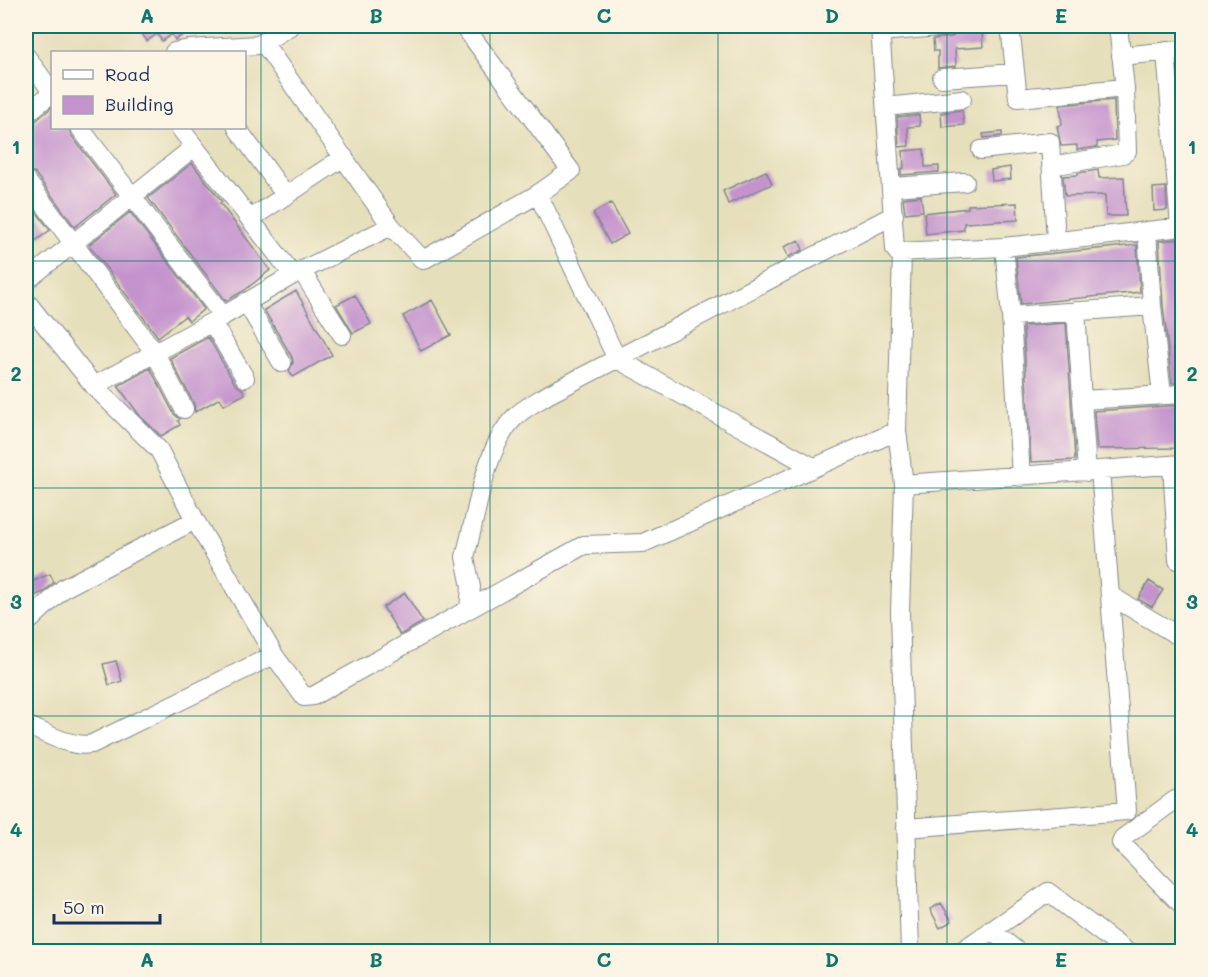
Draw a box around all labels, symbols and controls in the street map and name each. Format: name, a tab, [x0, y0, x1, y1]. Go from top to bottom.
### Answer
text: A	[140, 2, 154, 28]
text: B	[369, 2, 383, 28]
text: C	[597, 2, 612, 28]
text: D	[825, 2, 839, 28]
text: E	[1055, 2, 1067, 28]
legend	[51, 51, 246, 129]
text: Road	[105, 62, 150, 86]
text: Building	[105, 92, 173, 116]
text: 1	[12, 133, 20, 159]
text: 1	[1188, 133, 1196, 159]
text: 2	[10, 360, 22, 386]
text: 2	[1186, 360, 1198, 386]
text: 3	[10, 588, 22, 614]
text: 3	[1186, 588, 1198, 614]
text: 4	[10, 816, 23, 842]
text: 4	[1186, 816, 1199, 842]
scale bar	[54, 887, 160, 925]
text: 50 m	[63, 895, 105, 919]
text: A	[140, 946, 154, 972]
text: B	[369, 946, 383, 972]
text: C	[597, 946, 612, 972]
text: D	[825, 946, 839, 972]
text: E	[1055, 946, 1067, 972]

